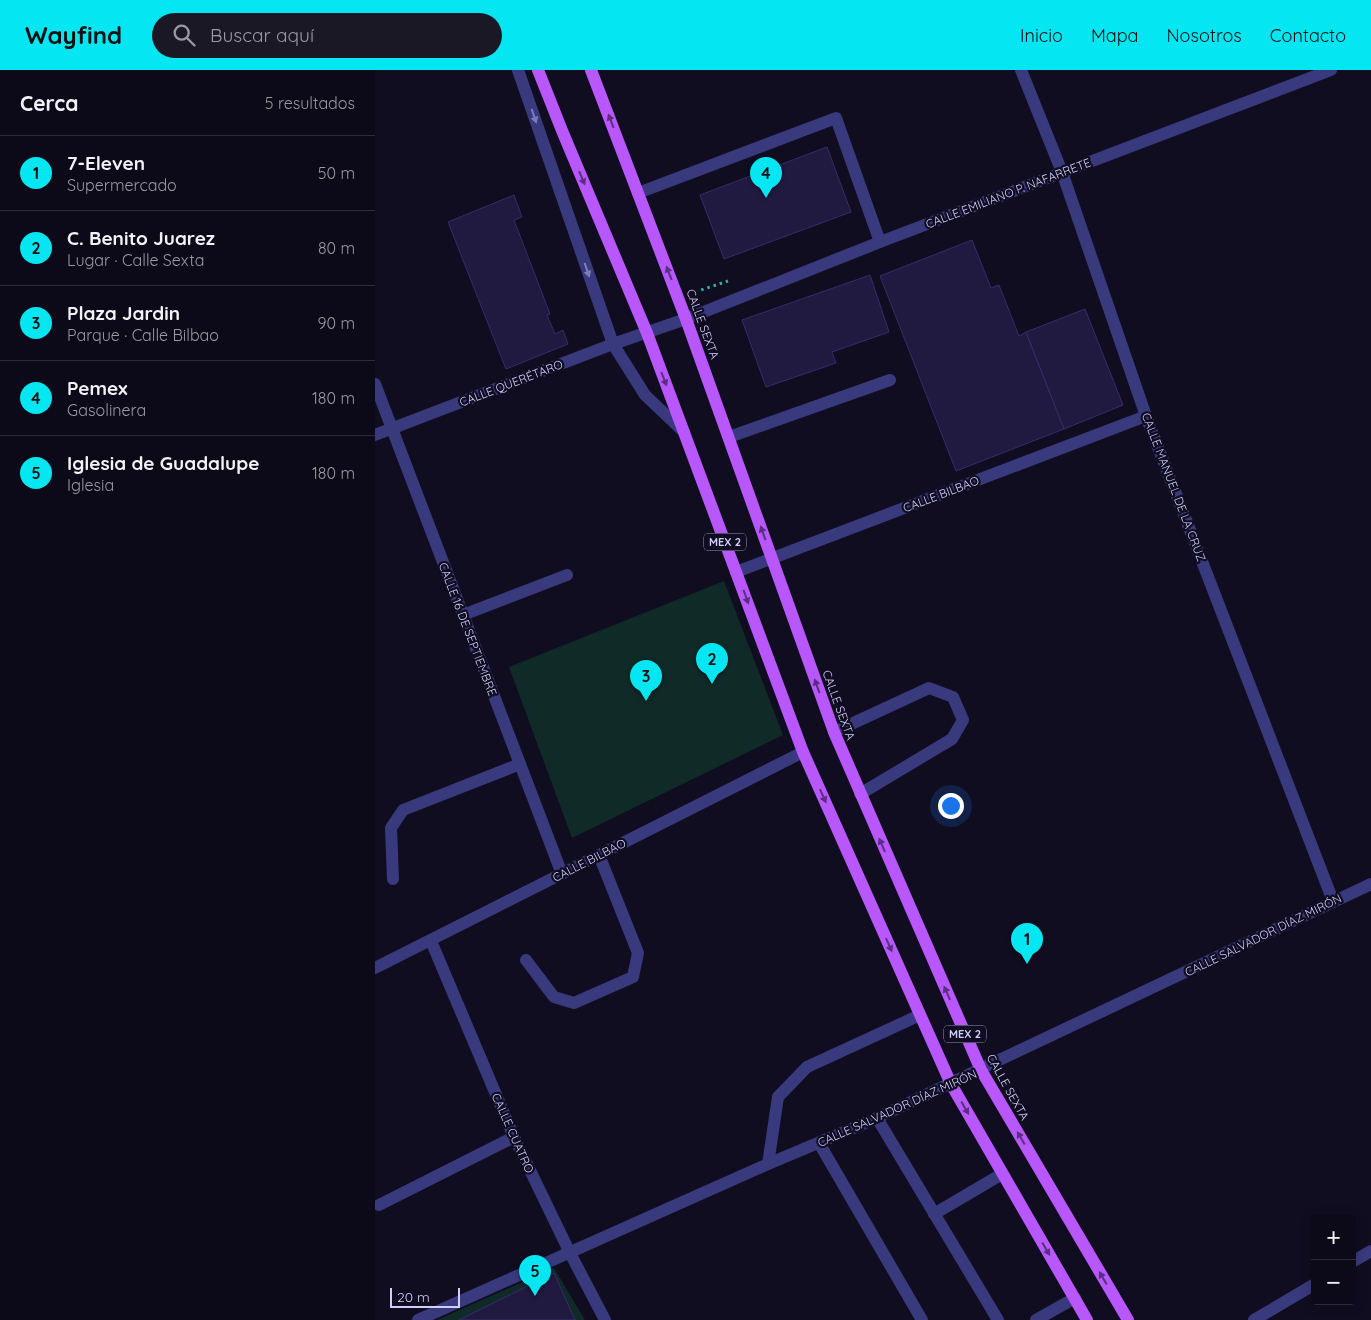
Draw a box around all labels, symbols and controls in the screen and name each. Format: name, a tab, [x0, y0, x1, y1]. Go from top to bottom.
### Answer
search box	[152, 13, 502, 58]
text: Wayfind	[25, 20, 122, 50]
icon: search	[170, 21, 198, 49]
text: Buscar aquí	[210, 23, 314, 47]
text: Inicio	[1020, 24, 1063, 47]
text: Mapa	[1091, 24, 1139, 47]
text: Nosotros	[1167, 24, 1242, 47]
text: Contacto	[1270, 24, 1346, 47]
text: Cerca	[20, 90, 78, 116]
text: 5 resultados	[265, 93, 355, 113]
one-way arrow	[530, 109, 538, 124]
one-way arrow	[607, 114, 614, 129]
text: 7-Eleven	[67, 151, 145, 175]
street label: CALLE EMILIANO P. NAFARRETE	[923, 154, 1093, 231]
pin: 4	[750, 157, 782, 198]
text: 1	[33, 163, 39, 183]
text: 50 m	[318, 163, 355, 183]
one-way arrow	[578, 171, 586, 185]
text: Supermercado	[67, 175, 177, 195]
text: C. Benito Juarez	[67, 226, 215, 250]
text: 2	[31, 238, 41, 258]
text: 80 m	[318, 238, 355, 258]
text: Lugar · Calle Sexta	[67, 250, 204, 270]
one-way arrow	[584, 262, 592, 277]
one-way arrow	[665, 265, 673, 280]
street label: CALLE SEXTA	[683, 287, 723, 361]
text: Plaza Jardin	[67, 301, 180, 325]
text: 3	[32, 313, 40, 333]
text: 90 m	[318, 313, 355, 333]
text: Parque · Calle Bilbao	[67, 325, 219, 345]
street label: CALLE QUERÉTARO	[457, 356, 565, 410]
one-way arrow	[660, 372, 668, 387]
text: Pemex	[67, 376, 127, 400]
text: 4	[31, 388, 41, 408]
text: 180 m	[312, 388, 355, 408]
text: Gasolinera	[67, 400, 146, 420]
street label: CALLE MANUEL DE LA CRUZ	[1139, 410, 1209, 564]
text: Iglesia de Guadalupe	[67, 451, 259, 475]
text: 5	[31, 463, 41, 483]
text: 180 m	[312, 463, 355, 483]
street label: CALLE BILBAO	[901, 473, 981, 515]
text: Iglesia	[67, 475, 114, 495]
one-way arrow	[759, 525, 767, 540]
road number: MEX 2	[704, 534, 746, 551]
street label: CALLE 16 DE SEPTIEMBRE	[436, 560, 500, 698]
one-way arrow	[743, 589, 750, 604]
pin: 2	[696, 643, 728, 684]
pin: 3	[630, 660, 662, 701]
street label: CALLE SEXTA	[819, 668, 859, 742]
one-way arrow	[813, 678, 821, 693]
one-way arrow	[820, 789, 828, 803]
your location	[938, 793, 964, 819]
street label: CALLE BILBAO	[550, 835, 628, 885]
one-way arrow	[877, 838, 885, 852]
street label: CALLE SALVADOR DÍAZ MIRÓN	[1182, 890, 1344, 980]
pin: 1	[1011, 923, 1043, 964]
one-way arrow	[885, 938, 893, 952]
one-way arrow	[943, 986, 951, 1000]
road number: MEX 2	[944, 1026, 986, 1042]
street label: CALLE SEXTA	[984, 1051, 1033, 1123]
street label: CALLE SALVADOR DÍAZ MIRÓN	[815, 1066, 979, 1150]
street label: CALLE CUATRO	[489, 1091, 537, 1175]
one-way arrow	[960, 1102, 969, 1115]
one-way arrow	[1017, 1131, 1026, 1144]
map controls	[1311, 1215, 1356, 1305]
button: +	[1311, 1215, 1356, 1260]
one-way arrow	[1042, 1241, 1050, 1256]
pin: 5	[519, 1255, 551, 1296]
button: −	[1311, 1260, 1356, 1305]
one-way arrow	[1099, 1271, 1108, 1285]
scale bar	[390, 1285, 460, 1308]
text: 20 m	[397, 1288, 430, 1306]

